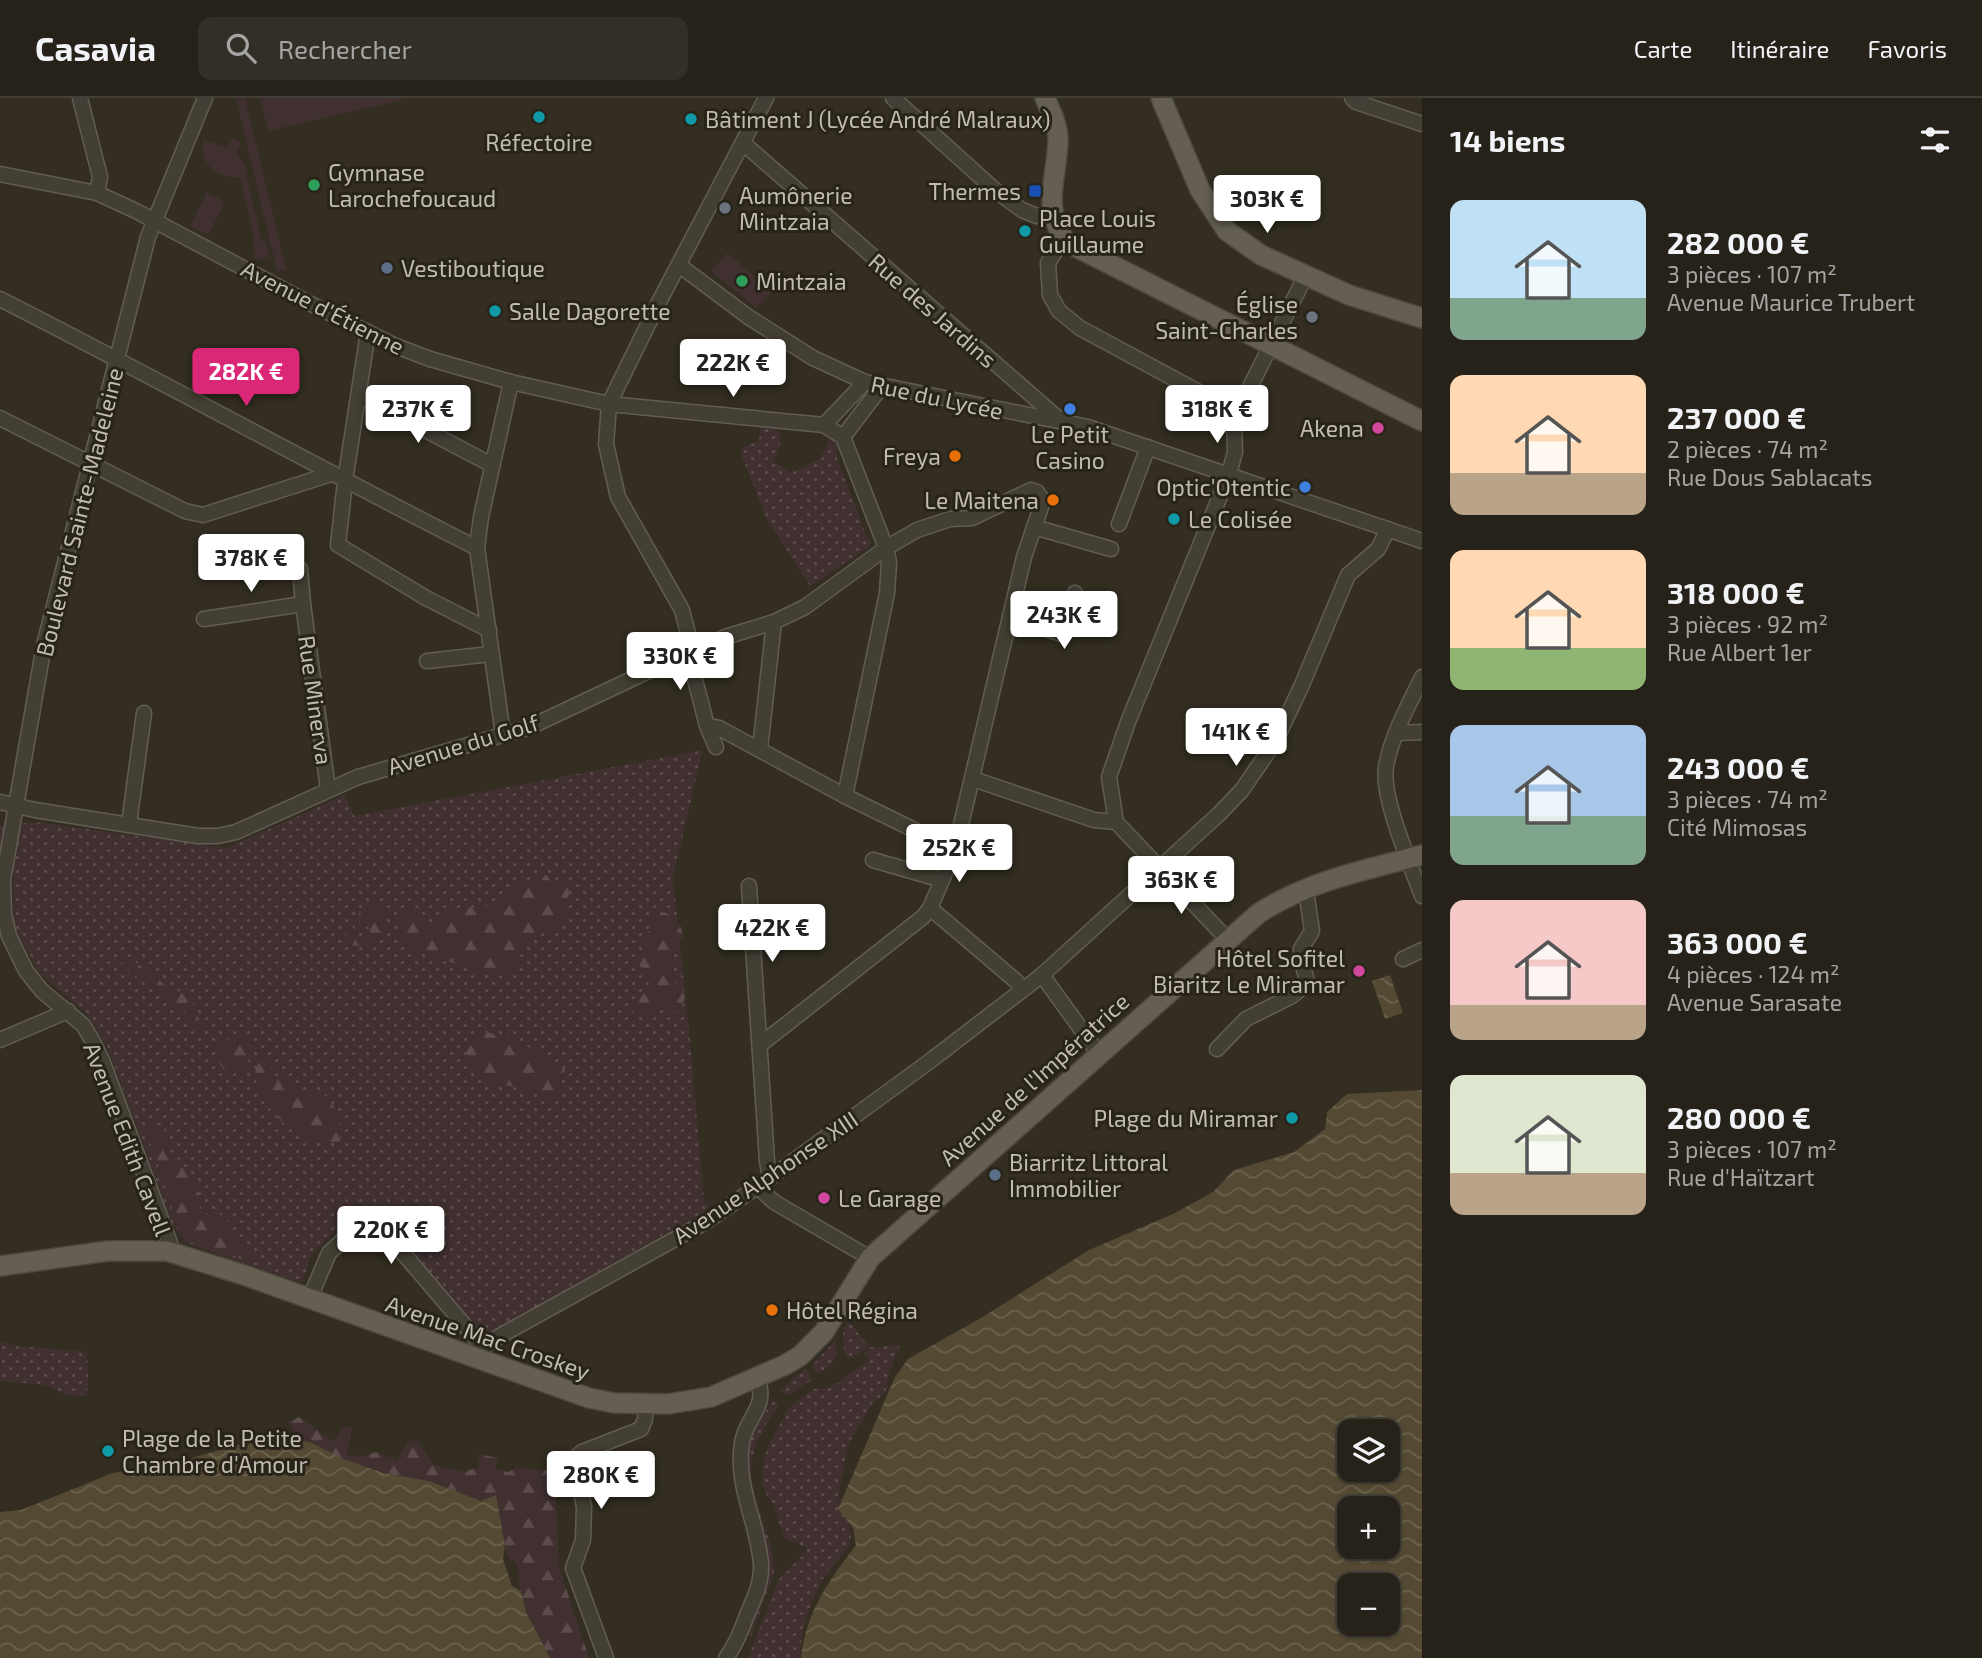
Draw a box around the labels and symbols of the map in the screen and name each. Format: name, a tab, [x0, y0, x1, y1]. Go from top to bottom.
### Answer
place label: Bâtiment J (Lycée André Malraux)	[705, 105, 1050, 133]
marker: Réfectoire	[531, 109, 547, 125]
marker: Bâtiment J (Lycée André Malraux)	[683, 111, 699, 127]
place label: Réfectoire	[485, 128, 593, 156]
place label: Gymnase Larochefoucaud	[328, 158, 496, 212]
pin: 303K €	[1210, 176, 1324, 235]
marker: Gymnase Larochefoucaud	[306, 177, 322, 193]
place label: Thermes	[929, 177, 1021, 205]
place label: Aumônerie Mintzaia	[739, 181, 853, 235]
marker: Thermes	[1027, 183, 1043, 199]
marker: Aumônerie Mintzaia	[717, 200, 733, 216]
place label: Place Louis Guillaume	[1039, 204, 1156, 258]
marker: Place Louis Guillaume	[1017, 223, 1033, 239]
street label: Rue des Jardins	[863, 247, 1003, 373]
street label: Avenue d'Étienne	[237, 254, 409, 360]
place label: Vestiboutique	[401, 254, 545, 282]
marker: Vestiboutique	[379, 260, 395, 276]
place label: Mintzaia	[756, 267, 847, 295]
marker: Mintzaia	[734, 273, 750, 289]
place label: Église Saint-Charles	[1155, 290, 1298, 344]
place label: Salle Dagorette	[509, 297, 671, 325]
marker: Salle Dagorette	[487, 303, 503, 319]
marker: Église Saint-Charles	[1304, 309, 1320, 325]
pin: 222K €	[676, 340, 790, 399]
pin: 282K €	[189, 348, 303, 408]
street label: Boulevard Sainte-Madeleine	[30, 365, 128, 659]
street label: Rue du Lycée	[868, 369, 1006, 425]
pin: 237K €	[361, 386, 475, 445]
pin: 318K €	[1160, 386, 1274, 445]
marker: Le Petit Casino	[1062, 401, 1078, 417]
place label: Akena	[1300, 414, 1364, 442]
place label: Le Petit Casino	[1031, 420, 1109, 474]
marker: Akena	[1370, 420, 1386, 436]
place label: Freya	[883, 442, 941, 470]
marker: Freya	[947, 448, 963, 464]
place label: Optic'Otentic	[1156, 473, 1291, 501]
marker: Optic'Otentic	[1297, 479, 1313, 495]
place label: Le Maitena	[924, 486, 1039, 514]
marker: Le Maitena	[1045, 492, 1061, 508]
place label: Le Colisée	[1188, 505, 1292, 533]
marker: Le Colisée	[1166, 511, 1182, 527]
pin: 378K €	[194, 534, 308, 594]
pin: 243K €	[1007, 592, 1121, 651]
pin: 330K €	[623, 632, 737, 692]
street label: Rue Minerva	[293, 634, 339, 766]
street label: Avenue du Golf	[384, 707, 543, 780]
pin: 141K €	[1179, 708, 1293, 768]
pin: 252K €	[902, 824, 1016, 884]
pin: 363K €	[1124, 856, 1238, 916]
pin: 422K €	[715, 904, 829, 964]
place label: Hôtel Sofitel Biaritz Le Miramar	[1153, 944, 1345, 998]
marker: Hôtel Sofitel Biaritz Le Miramar	[1351, 963, 1367, 979]
street label: Avenue de l'Impératrice	[934, 987, 1134, 1171]
street label: Avenue Edith Cavell	[78, 1038, 178, 1240]
place label: Plage du Miramar	[1094, 1104, 1278, 1132]
street label: Avenue Alphonse XIII	[667, 1105, 863, 1249]
marker: Plage du Miramar	[1284, 1110, 1300, 1126]
place label: Biarritz Littoral Immobilier	[1009, 1148, 1168, 1202]
marker: Biarritz Littoral Immobilier	[987, 1167, 1003, 1183]
place label: Le Garage	[838, 1184, 941, 1212]
marker: Le Garage	[816, 1190, 832, 1206]
pin: 220K €	[334, 1206, 448, 1266]
street label: Avenue Mac Croskey	[382, 1289, 594, 1385]
place label: Hôtel Régina	[786, 1296, 918, 1324]
marker: Hôtel Régina	[764, 1302, 780, 1318]
place label: Plage de la Petite Chambre d'Amour	[122, 1424, 308, 1478]
marker: Plage de la Petite Chambre d'Amour	[100, 1443, 116, 1459]
pin: 280K €	[544, 1452, 658, 1511]

